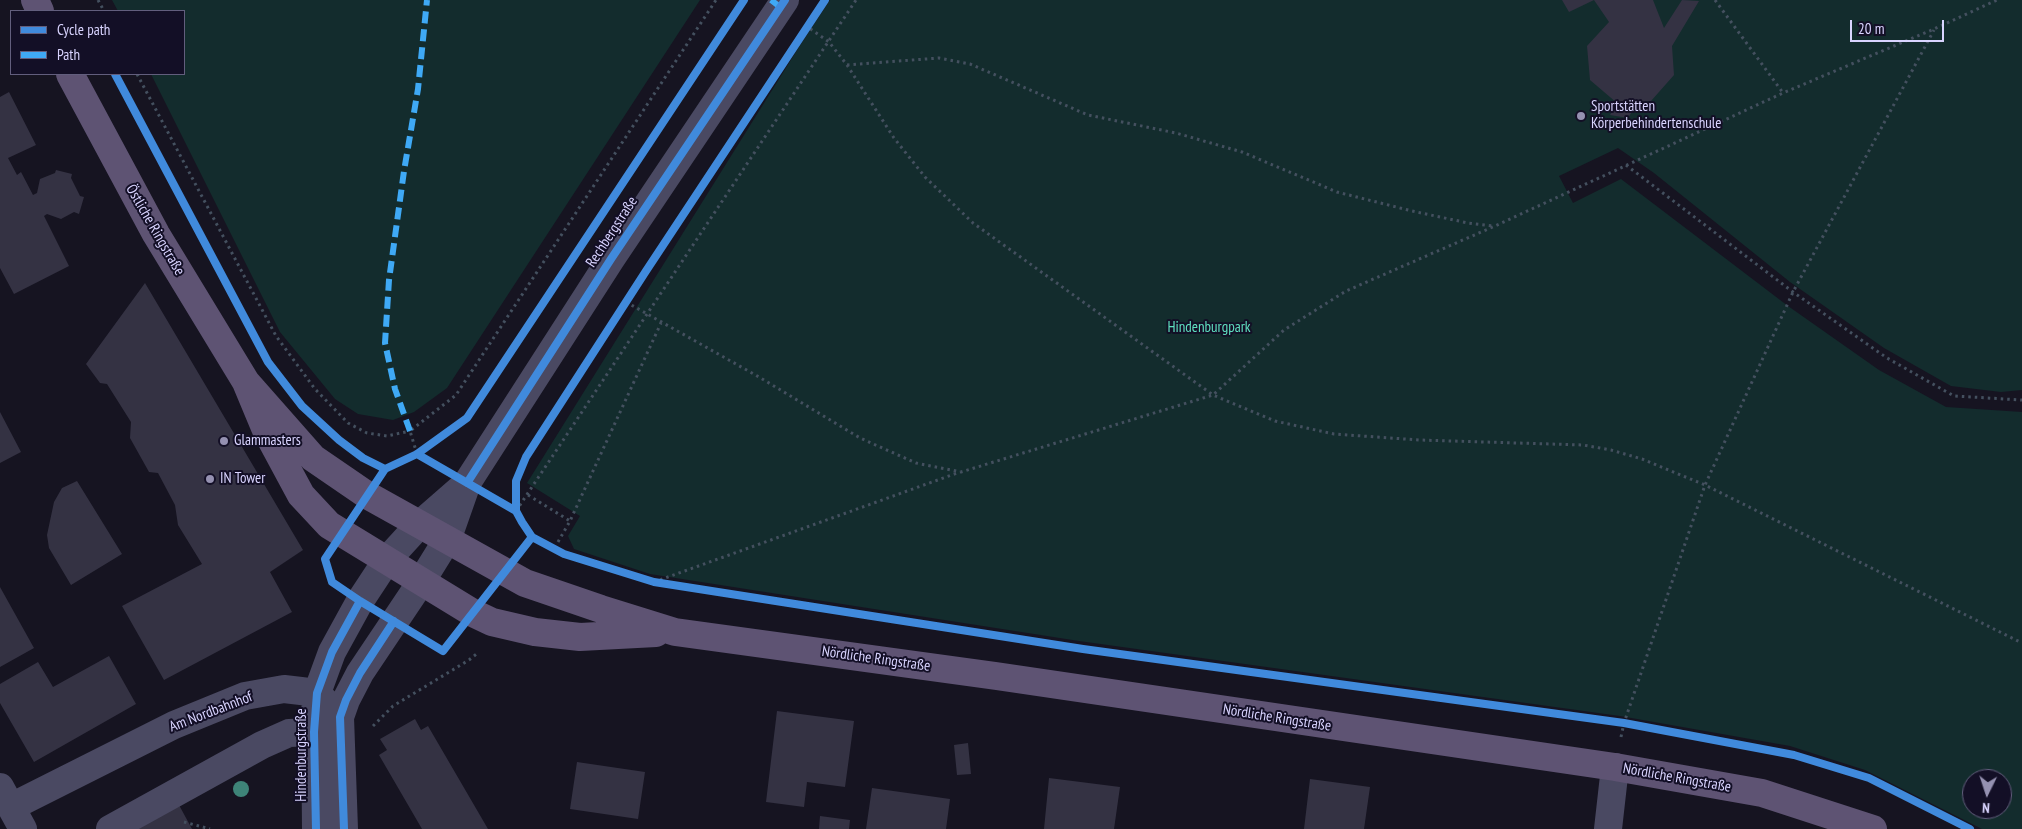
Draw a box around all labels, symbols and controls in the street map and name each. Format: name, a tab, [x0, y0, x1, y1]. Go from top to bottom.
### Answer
legend	[10, 10, 185, 75]
scale bar	[1852, 10, 1946, 42]
text: 20 m	[1858, 19, 1884, 38]
text: Cycle path	[57, 20, 110, 39]
text: Path	[57, 45, 80, 64]
place label: Sportstätten Körperbehindertenschule	[1591, 98, 1722, 133]
marker: Sportstätten Körperbehindertenschule	[1575, 110, 1587, 122]
street label: Östliche Ringstraße	[122, 181, 188, 279]
street label: Rechbergstraße	[582, 193, 642, 271]
park label: Hindenburgpark	[1167, 319, 1251, 337]
place label: Glammasters	[234, 432, 301, 450]
marker: Glammasters	[218, 435, 230, 447]
place label: IN Tower	[220, 470, 265, 488]
marker: IN Tower	[204, 473, 216, 485]
street label: Nördliche Ringstraße	[821, 642, 931, 676]
street label: Am Nordbahnhof	[167, 688, 255, 736]
street label: Nördliche Ringstraße	[1221, 701, 1333, 735]
street label: Hindenburgstraße	[293, 708, 311, 802]
street label: Nördliche Ringstraße	[1621, 760, 1733, 796]
north arrow	[1962, 769, 2012, 819]
text: N	[1982, 799, 1990, 817]

